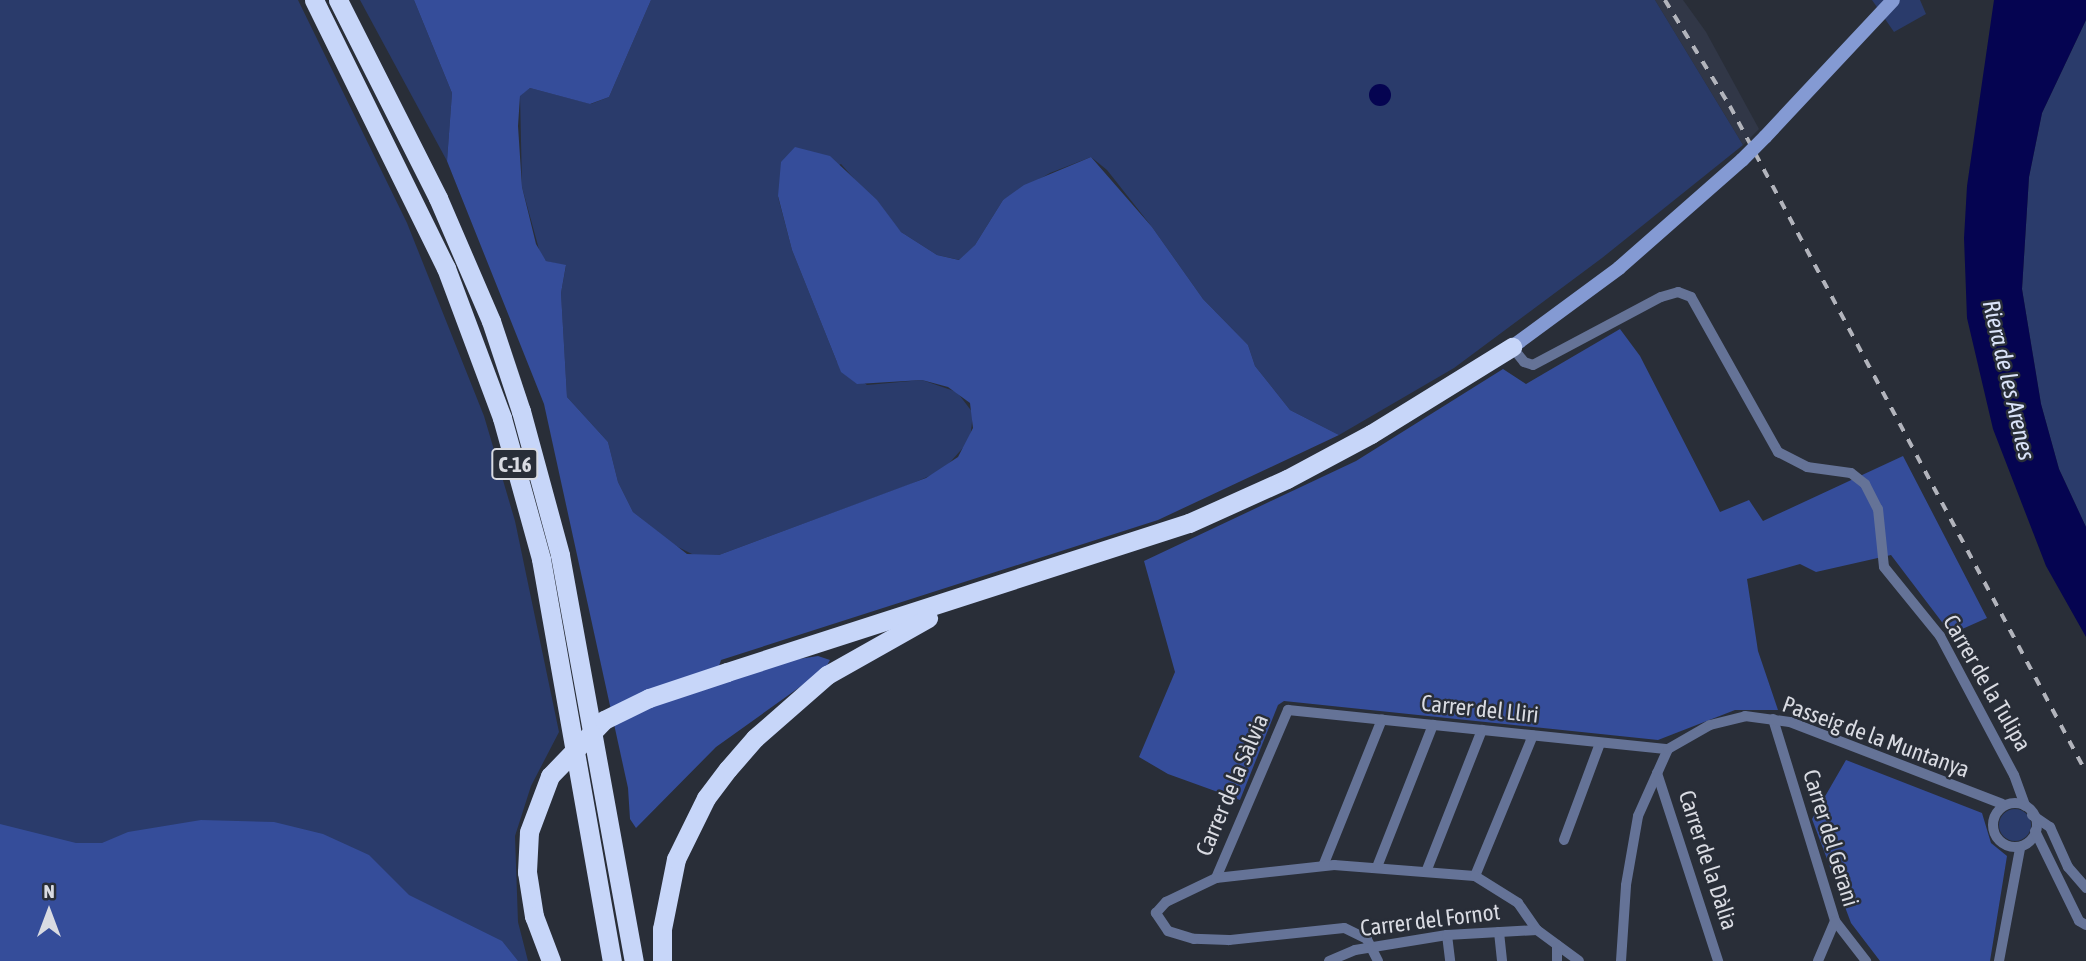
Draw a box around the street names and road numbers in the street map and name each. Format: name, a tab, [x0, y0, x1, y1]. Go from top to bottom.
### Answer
road number: C-16	[490, 447, 540, 482]
street label: Carrer de la Tulipa	[1937, 610, 2037, 756]
street label: Carrer del Lliri	[1420, 689, 1540, 729]
street label: Passeig de la Muntanya	[1779, 690, 1973, 784]
street label: Carrer de la Sàlvia	[1190, 710, 1274, 860]
street label: Carrer del Gerani	[1797, 766, 1865, 910]
street label: Carrer de la Dàlia	[1672, 787, 1744, 933]
street label: Carrer del Fornot	[1359, 898, 1501, 942]

